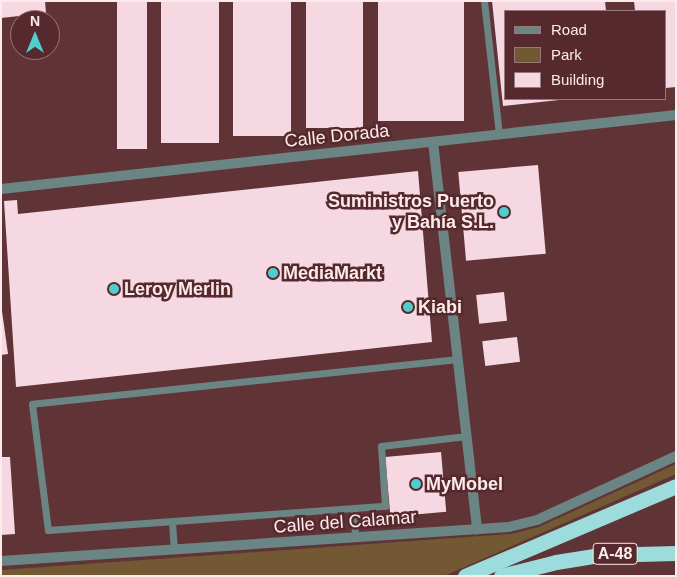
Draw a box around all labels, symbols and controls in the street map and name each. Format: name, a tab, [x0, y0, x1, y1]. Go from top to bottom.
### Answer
north arrow	[10, 10, 60, 60]
legend	[504, 10, 667, 100]
text: N	[30, 13, 40, 29]
text: Road	[551, 21, 587, 38]
text: Park	[551, 46, 582, 63]
text: Building	[551, 71, 604, 88]
street label: Calle Dorada	[284, 120, 390, 152]
place label: Suministros Puerto y Bahía S.L.	[328, 191, 494, 233]
marker: Suministros Puerto y Bahía S.L.	[498, 206, 510, 218]
place label: MediaMarkt	[283, 262, 382, 284]
marker: MediaMarkt	[267, 267, 279, 279]
place label: Leroy Merlin	[124, 278, 231, 300]
marker: Leroy Merlin	[108, 283, 120, 295]
place label: Kiabi	[418, 296, 462, 318]
marker: Kiabi	[402, 301, 414, 313]
place label: MyMobel	[426, 473, 503, 495]
marker: MyMobel	[410, 478, 422, 490]
street label: Calle del Calamar	[273, 506, 417, 538]
road number: A-48	[592, 540, 638, 568]

